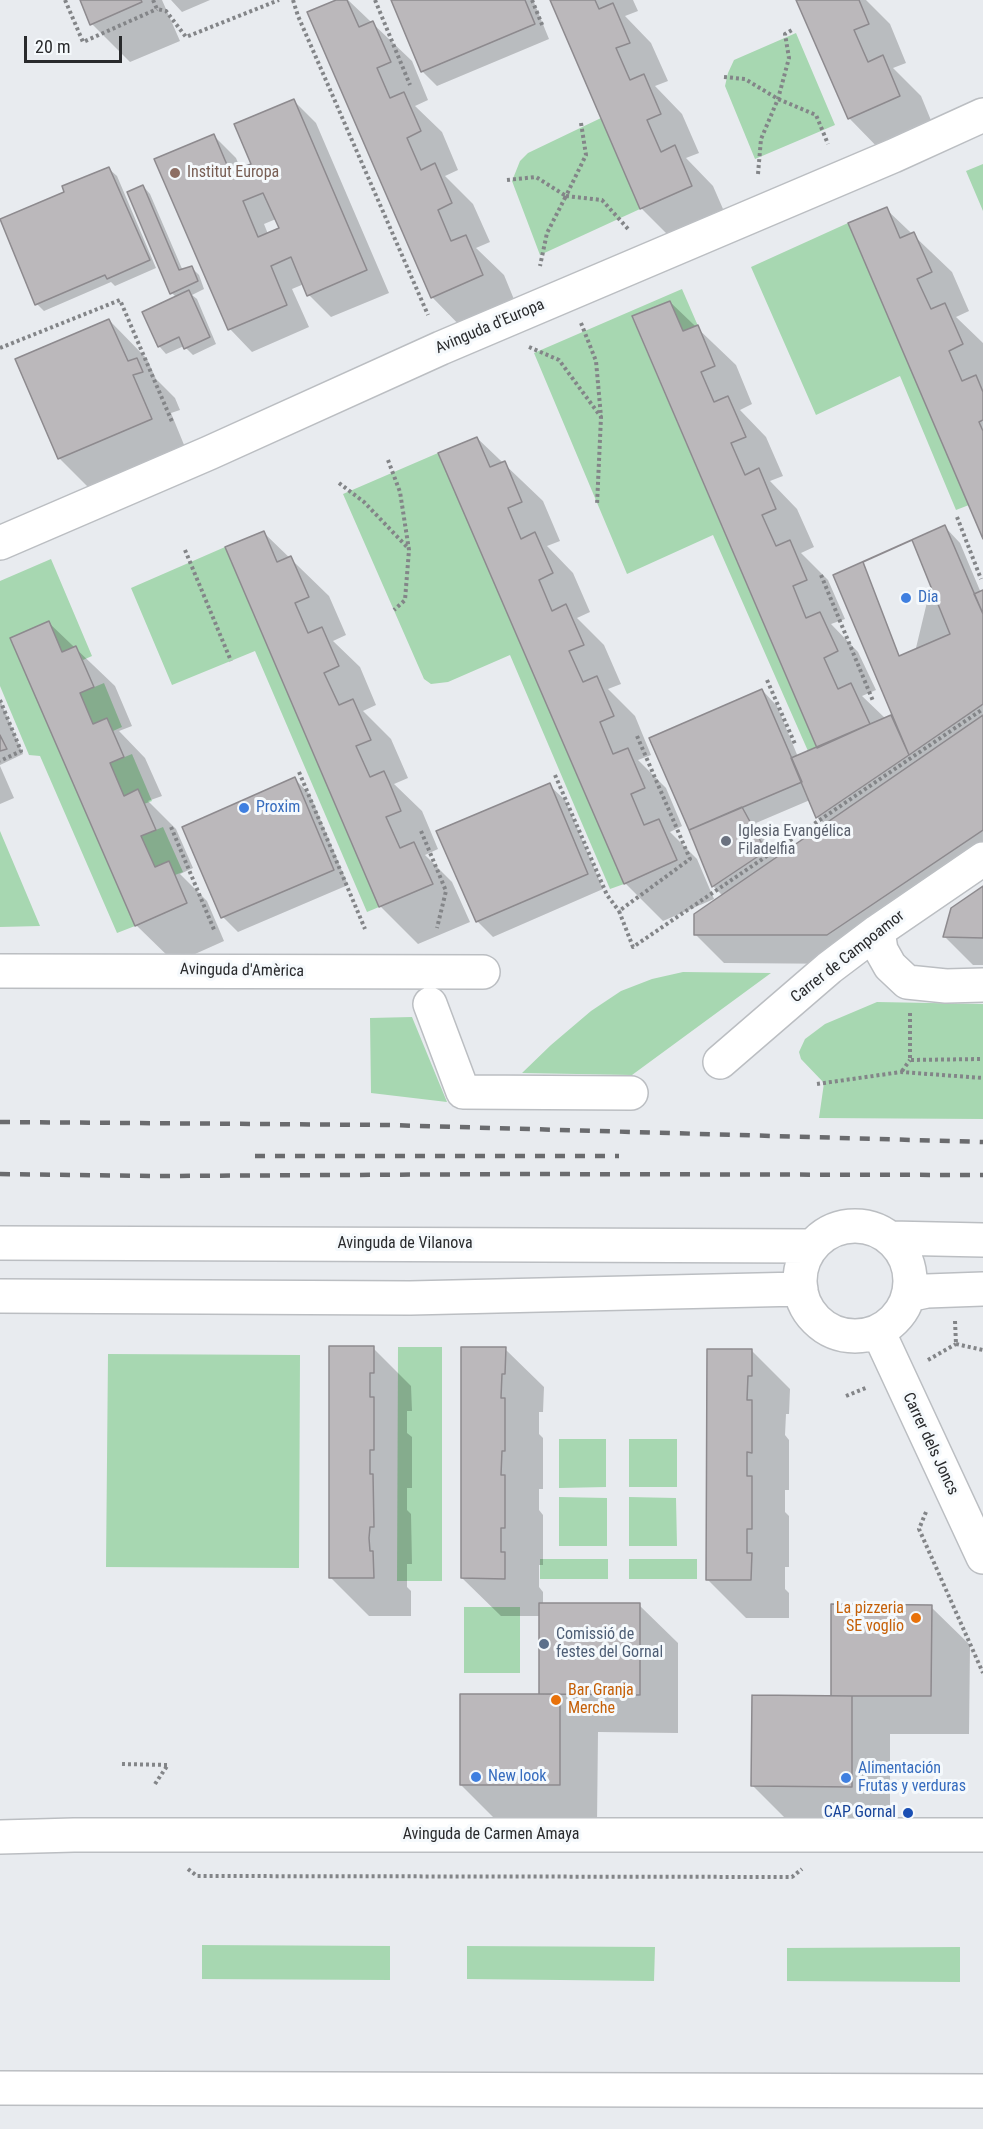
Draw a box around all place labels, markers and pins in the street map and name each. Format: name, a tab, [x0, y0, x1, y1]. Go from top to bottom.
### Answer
place label: Institut Europa	[187, 163, 279, 183]
marker: Institut Europa	[168, 166, 182, 180]
place label: Dia	[918, 588, 938, 608]
marker: Dia	[899, 591, 913, 605]
place label: Proxim	[256, 798, 300, 818]
marker: Proxim	[237, 801, 251, 815]
place label: Iglesia Evangélica Filadelfia	[738, 822, 851, 860]
marker: Iglesia Evangélica Filadelfia	[719, 834, 733, 848]
place label: La pizzeria SE voglio	[836, 1599, 904, 1637]
marker: La pizzeria SE voglio	[909, 1611, 923, 1625]
place label: Comissió de festes del Gornal	[556, 1625, 663, 1663]
marker: Comissió de festes del Gornal	[537, 1637, 551, 1651]
place label: Bar Granja Merche	[568, 1681, 634, 1719]
marker: Bar Granja Merche	[549, 1693, 563, 1707]
place label: Alimentación Frutas y verduras	[858, 1759, 966, 1797]
place label: New look	[488, 1767, 546, 1787]
marker: New look	[469, 1770, 483, 1784]
marker: Alimentación Frutas y verduras	[839, 1771, 853, 1785]
place label: CAP Gornal	[824, 1803, 896, 1823]
marker: CAP Gornal	[901, 1806, 915, 1820]

